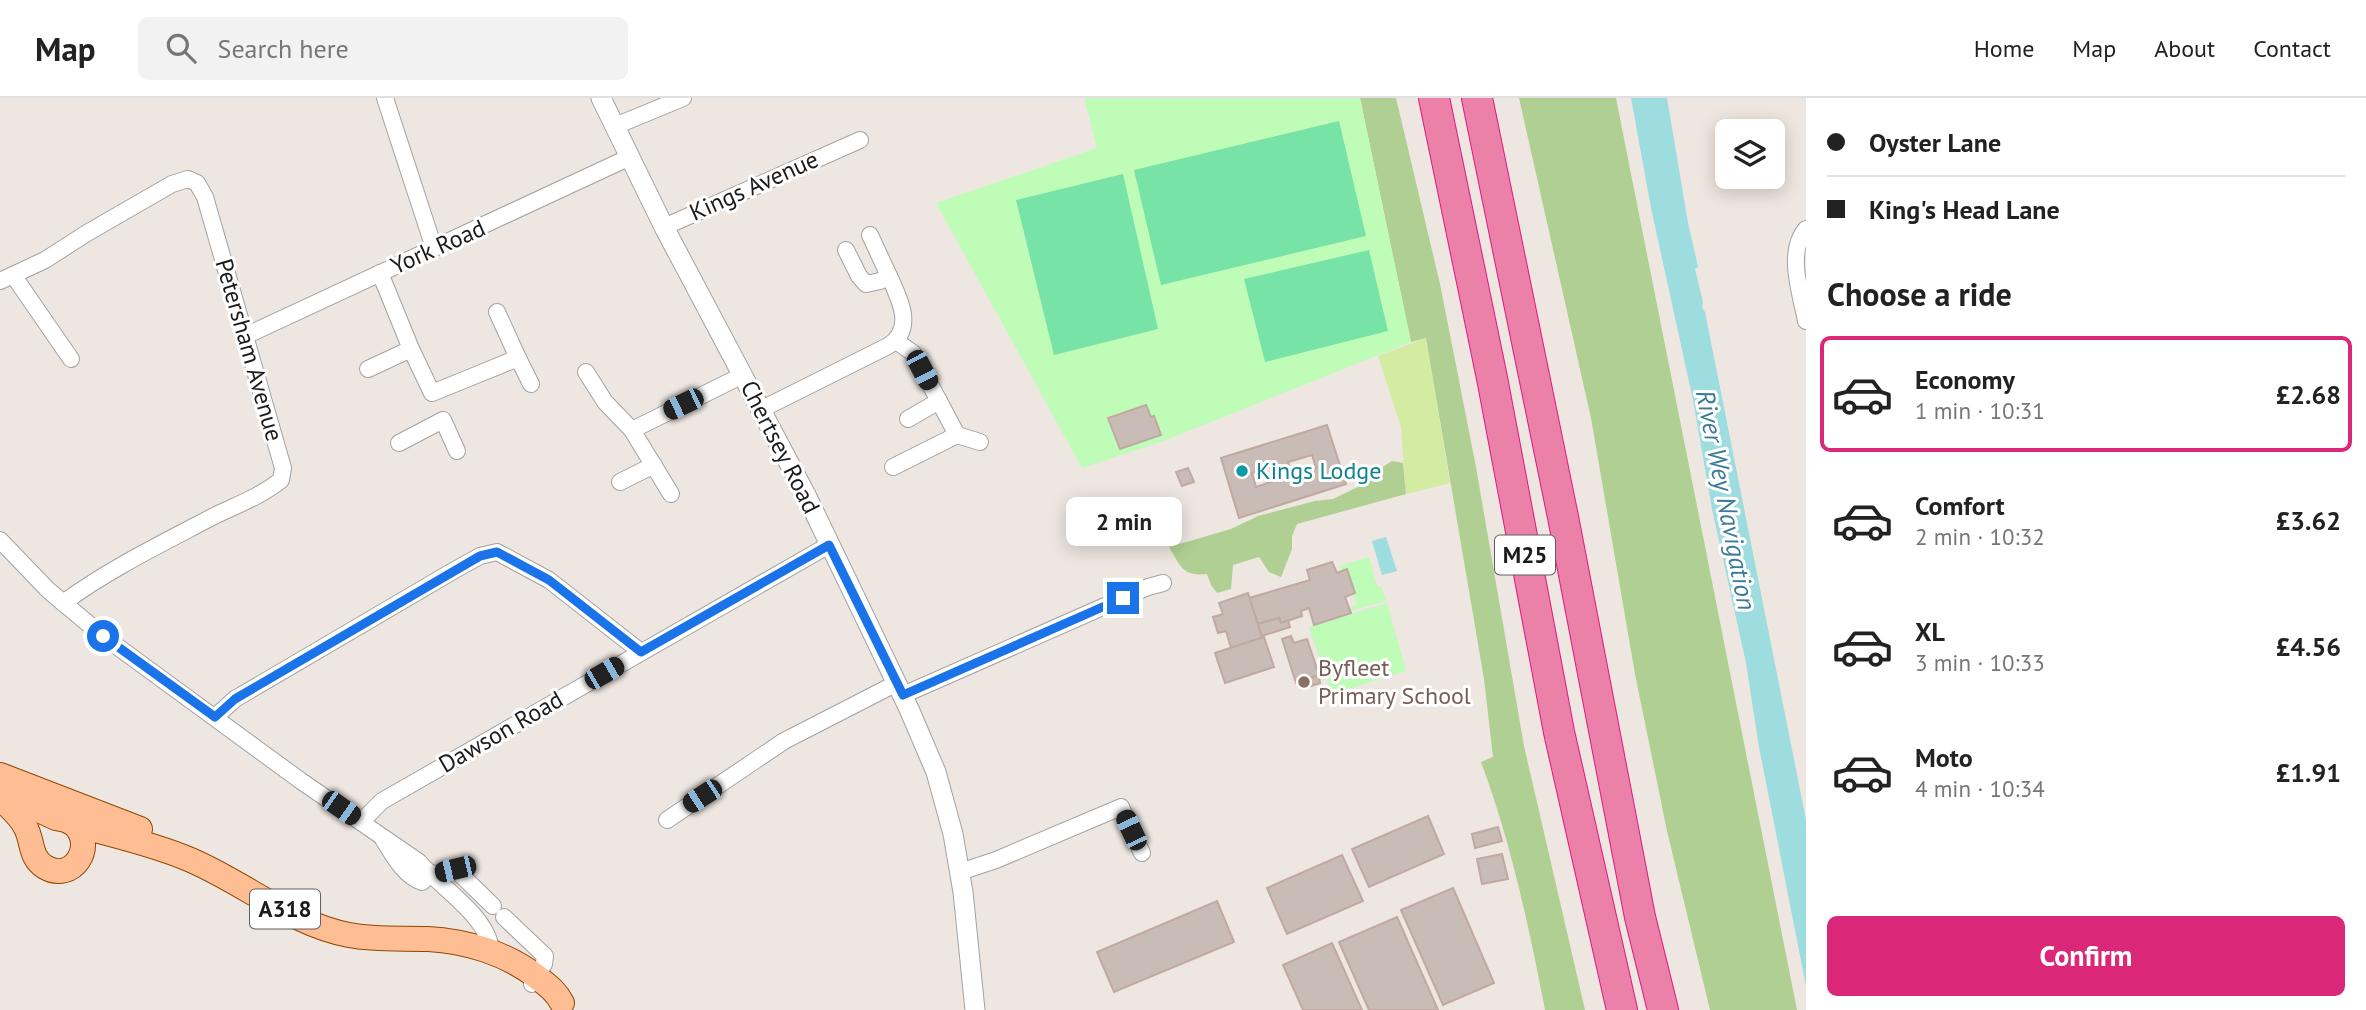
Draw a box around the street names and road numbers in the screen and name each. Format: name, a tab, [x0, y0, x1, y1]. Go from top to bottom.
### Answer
street label: Kings Avenue	[685, 143, 823, 228]
street label: York Road	[386, 212, 490, 281]
street label: Petersham Avenue	[209, 255, 290, 445]
street label: Chertsey Road	[734, 375, 827, 519]
road number: M25	[1495, 536, 1555, 575]
street label: Dawson Road	[433, 684, 568, 780]
road number: A318	[250, 890, 320, 929]

